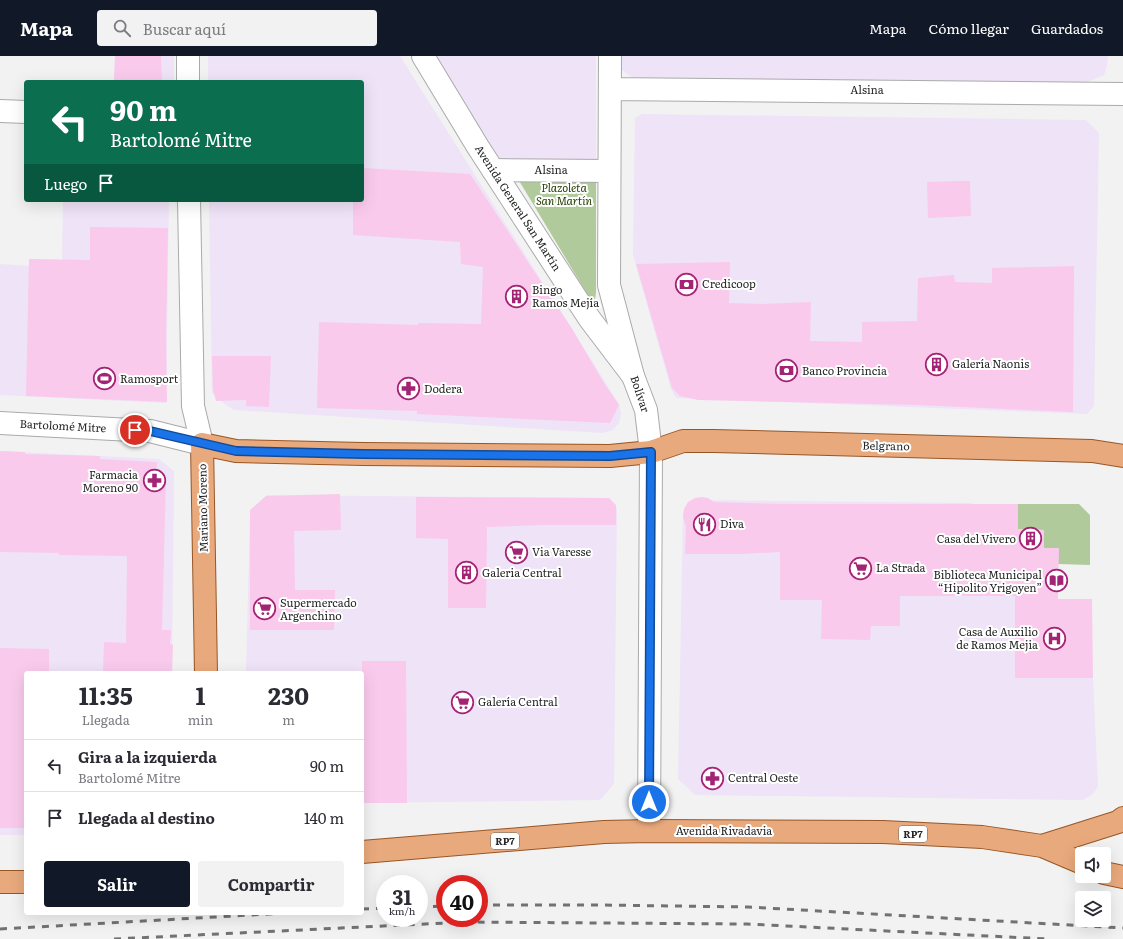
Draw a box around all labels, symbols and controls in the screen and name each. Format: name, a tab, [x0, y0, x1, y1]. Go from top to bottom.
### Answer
search box	[97, 10, 377, 46]
text: Mapa	[20, 14, 73, 42]
icon: search	[111, 17, 133, 39]
text: Buscar aquí	[143, 17, 226, 40]
text: Mapa	[869, 18, 906, 38]
text: Cómo llegar	[928, 18, 1009, 38]
text: Guardados	[1031, 18, 1103, 38]
street label: Alsina	[850, 81, 884, 97]
text: 90 m	[110, 88, 177, 130]
icon: left	[44, 96, 96, 148]
text: Bartolomé Mitre	[110, 126, 252, 153]
street label: Avenida General San Martín	[472, 141, 566, 274]
street label: Alsina	[534, 161, 568, 177]
text: Luego	[44, 172, 87, 195]
icon: arrive	[95, 172, 117, 194]
park label: Plazoleta San Martín	[536, 179, 592, 208]
bank icon: Credicoop	[673, 271, 699, 297]
place label: Credicoop	[702, 275, 756, 291]
place label: Bingo Ramos Mejía	[532, 281, 599, 310]
building icon: Bingo Ramos Mejía	[503, 283, 529, 309]
building icon: Galería Naonis	[924, 351, 950, 377]
place label: Galería Naonis	[952, 355, 1029, 371]
bank icon: Banco Provincia	[773, 358, 799, 384]
place label: Banco Provincia	[802, 362, 887, 378]
sports icon: Ramosport	[91, 366, 117, 392]
place label: Ramosport	[120, 370, 179, 386]
street label: Bolívar	[627, 373, 655, 415]
pharmacy icon: Dodera	[396, 376, 422, 402]
place label: Dodera	[424, 380, 462, 396]
pin	[118, 413, 152, 447]
street label: Bartolomé Mitre	[19, 415, 107, 435]
icon: arrive	[124, 419, 146, 441]
street label: Belgrano	[862, 437, 910, 453]
street label: Mariano Moreno	[193, 464, 211, 552]
place label: Farmacia Moreno 90	[82, 466, 138, 495]
pharmacy icon: Farmacia Moreno 90	[141, 468, 167, 494]
restaurant icon: Diva	[692, 511, 718, 537]
place label: Diva	[720, 515, 744, 531]
building icon: Casa del Vivero	[1018, 526, 1044, 552]
place label: Casa del Vivero	[937, 530, 1016, 546]
supermarket icon: Via Varesse	[503, 539, 529, 565]
place label: Via Varesse	[532, 543, 592, 559]
supermarket icon: La Strada	[848, 555, 874, 581]
place label: La Strada	[876, 559, 926, 575]
building icon: Galeria Central	[454, 560, 480, 586]
place label: Galeria Central	[482, 564, 562, 580]
place label: Biblioteca Municipal “Hipolito Yrigoyen”	[933, 566, 1042, 595]
library icon: Biblioteca Municipal “Hipolito Yrigoyen”	[1044, 568, 1070, 594]
place label: Supermercado Argenchino	[280, 594, 357, 623]
supermarket icon: Supermercado Argenchino	[251, 596, 277, 622]
place label: Casa de Auxilio de Ramos Mejia	[956, 623, 1038, 652]
hospital icon: Casa de Auxilio de Ramos Mejia	[1041, 625, 1067, 651]
text: 11:35	[79, 677, 133, 712]
text: 1	[195, 677, 205, 712]
text: 230	[268, 677, 309, 712]
supermarket icon: Galería Central	[449, 689, 475, 715]
place label: Galería Central	[478, 693, 558, 709]
text: Llegada	[82, 710, 130, 729]
text: min	[188, 710, 213, 729]
text: m	[282, 710, 295, 729]
text: Gira a la izquierda	[78, 745, 217, 768]
text: 90 m	[310, 754, 344, 777]
icon: left	[44, 755, 66, 777]
pharmacy icon: Central Oeste	[699, 765, 725, 791]
text: Bartolomé Mitre	[78, 768, 180, 787]
place label: Central Oeste	[728, 769, 799, 785]
position arrow	[628, 781, 670, 823]
text: Llegada al destino	[78, 806, 215, 829]
text: 140 m	[304, 806, 344, 829]
icon: arrive	[44, 807, 66, 829]
street label: Avenida Rivadavia	[676, 822, 772, 838]
road number: RP7	[899, 826, 927, 842]
road number: RP7	[491, 833, 519, 849]
map controls	[1075, 847, 1111, 927]
button: sound	[1075, 847, 1111, 883]
button: Salir	[44, 861, 190, 907]
button: Compartir	[198, 861, 344, 907]
speed limit sign: 40	[436, 875, 488, 927]
text: 31	[392, 881, 412, 911]
button: layers	[1075, 891, 1111, 927]
text: km/h	[389, 903, 415, 918]

